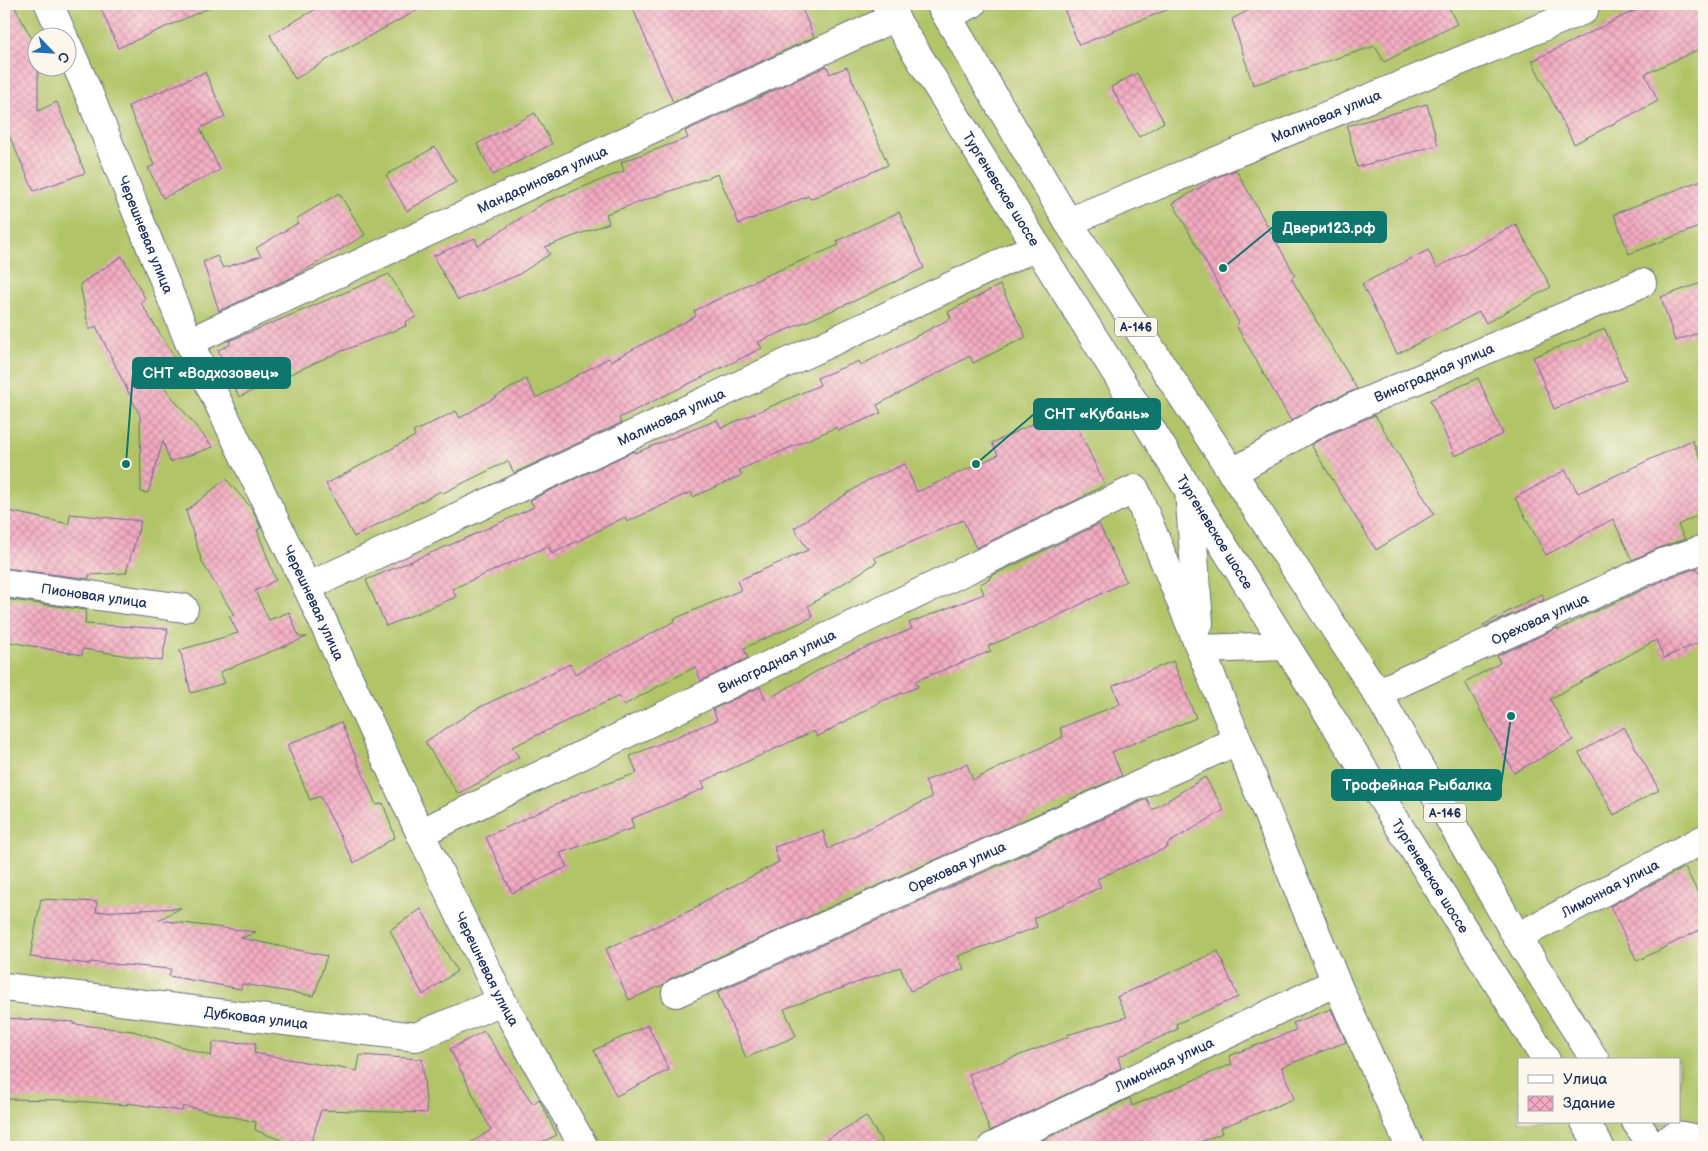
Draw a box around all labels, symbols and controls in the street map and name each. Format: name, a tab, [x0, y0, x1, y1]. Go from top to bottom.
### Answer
north arrow	[28, 28, 78, 78]
text: С	[53, 49, 73, 66]
street label: Малиновая улица	[1269, 86, 1384, 146]
street label: Тургеневское шоссе	[959, 129, 1043, 250]
street label: Мандариновая улица	[474, 142, 611, 217]
street label: Черешневая улица	[114, 173, 177, 297]
callout: Двери123.рф	[1273, 212, 1386, 242]
text: Двери123.рф	[1282, 219, 1376, 238]
road number: А-146	[1115, 318, 1157, 337]
street label: Виноградная улица	[1371, 339, 1497, 406]
callout: СНТ «Водхозовец»	[133, 358, 290, 388]
text: СНТ «Водхозовец»	[143, 364, 279, 383]
street label: Малиновая улица	[615, 384, 728, 449]
callout: СНТ «Кубань»	[1034, 399, 1160, 429]
text: СНТ «Кубань»	[1044, 405, 1150, 424]
street label: Тургеневское шоссе	[1173, 472, 1257, 592]
street label: Черешневая улица	[280, 542, 348, 664]
street label: Пионовая улица	[40, 580, 149, 611]
street label: Ореховая улица	[1489, 589, 1592, 648]
street label: Виноградная улица	[715, 625, 839, 697]
callout: Трофейная Рыбалка	[1332, 770, 1501, 800]
text: Трофейная Рыбалка	[1342, 776, 1492, 795]
road number: А-146	[1424, 804, 1466, 822]
street label: Тургеневское шоссе	[1388, 816, 1473, 936]
street label: Ореховая улица	[905, 837, 1009, 896]
street label: Лимонная улица	[1557, 855, 1662, 921]
street label: Черешневая улица	[451, 909, 523, 1030]
street label: Дубковая улица	[203, 1003, 310, 1032]
street label: Лимонная улица	[1111, 1033, 1217, 1096]
legend	[1518, 1058, 1680, 1124]
text: Улица	[1563, 1070, 1608, 1089]
text: Здание	[1563, 1094, 1615, 1113]

